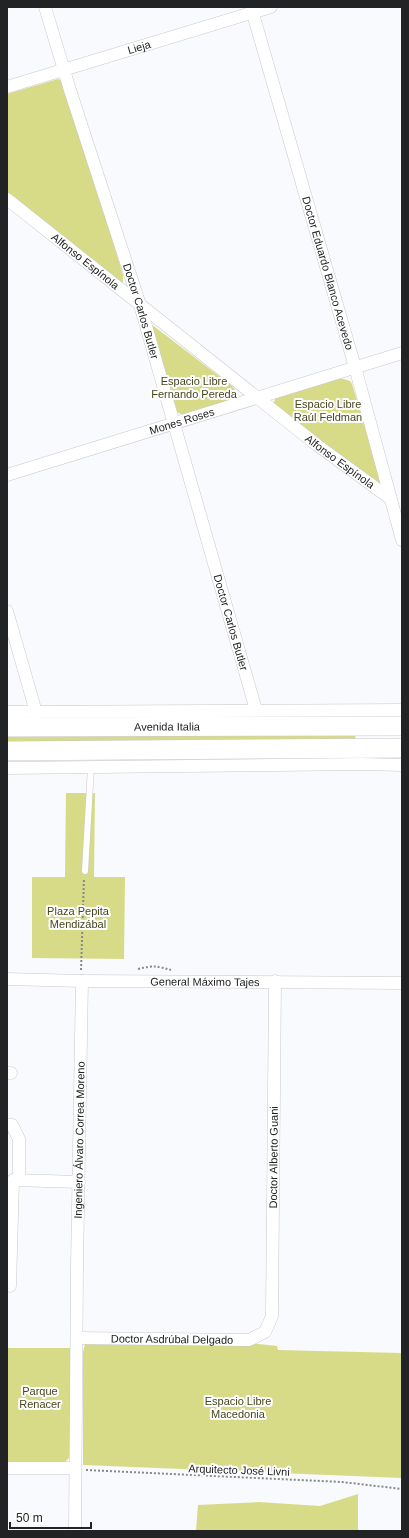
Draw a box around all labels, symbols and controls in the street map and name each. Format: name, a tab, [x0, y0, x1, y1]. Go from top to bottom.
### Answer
street label: Lieja	[126, 38, 153, 56]
street label: Doctor Eduardo Blanco Acevedo	[300, 195, 356, 351]
street label: Alfonso Espínola	[49, 231, 122, 292]
street label: Doctor Carlos Butler	[121, 262, 161, 361]
park label: Espacio Libre Fernando Pereda	[151, 375, 238, 400]
park label: Espacio Libre Raúl Feldman	[294, 398, 362, 423]
street label: Mones Roses	[148, 405, 216, 437]
street label: Alfonso Espínola	[303, 432, 377, 491]
street label: Doctor Carlos Butler	[212, 573, 250, 672]
street label: Avenida Italia	[134, 721, 201, 733]
park label: Plaza Pepita Mendizábal	[47, 905, 110, 930]
street label: General Máximo Tajes	[150, 975, 260, 988]
street label: Ingeniero Álvaro Correa Moreno	[72, 1061, 87, 1219]
street label: Doctor Alberto Guani	[267, 1106, 280, 1209]
street label: Doctor Asdrúbal Delgado	[111, 1332, 233, 1346]
park label: Parque Renacer	[19, 1385, 61, 1410]
park label: Espacio Libre Macedonia	[205, 1395, 271, 1420]
street label: Arquitecto José Livni	[188, 1462, 290, 1478]
scale bar	[10, 1504, 91, 1530]
text: 50 m	[16, 1511, 43, 1525]

